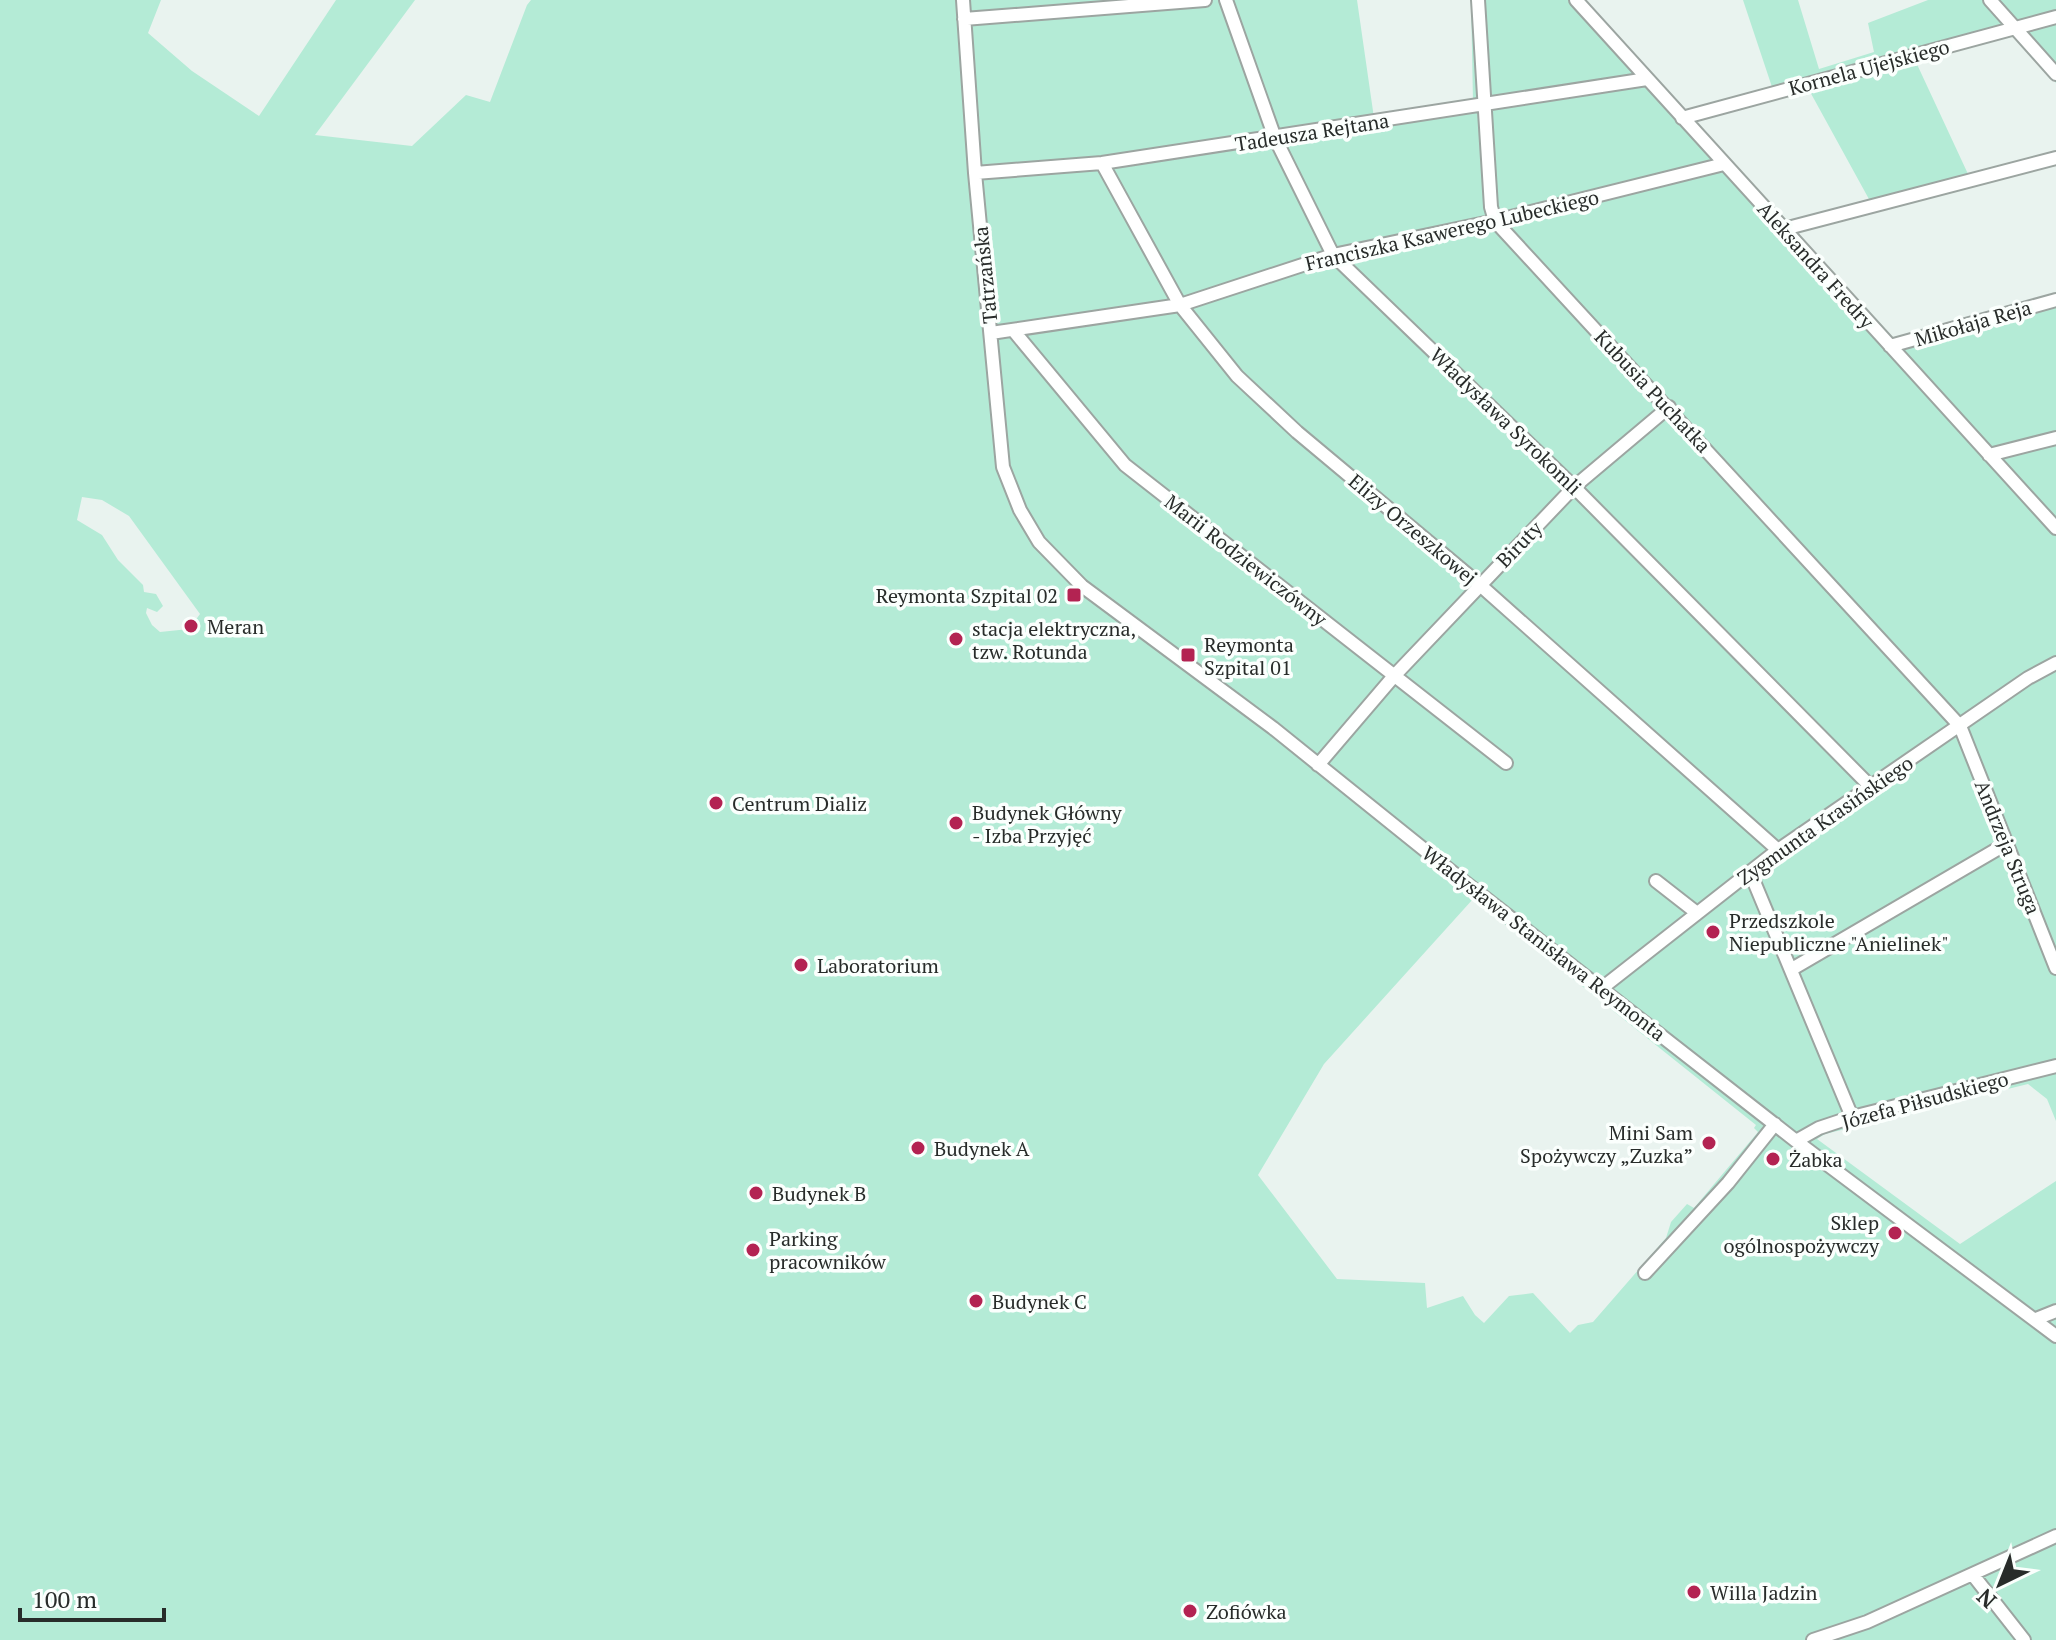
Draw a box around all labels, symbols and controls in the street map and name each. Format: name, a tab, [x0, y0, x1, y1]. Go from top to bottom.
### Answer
street label: Kornela Ujejskiego	[1786, 33, 1952, 101]
street label: Tadeusza Rejtana	[1233, 106, 1391, 158]
street label: Franciszka Ksawerego Lubeckiego	[1303, 183, 1601, 277]
street label: Aleksandra Fredry	[1752, 196, 1881, 335]
street label: Tatrzańska	[966, 225, 1004, 325]
street label: Mikołaja Reja	[1912, 293, 2034, 353]
street label: Kubusia Puchatka	[1589, 324, 1717, 458]
street label: Władysława Syrokomli	[1424, 341, 1588, 501]
street label: Elizy Orzeszkowej	[1343, 467, 1483, 591]
street label: Marii Rodziewiczówny	[1159, 488, 1333, 632]
street label: Biruty	[1490, 514, 1548, 573]
place label: Reymonta Szpital 02	[876, 582, 1058, 609]
marker: Reymonta Szpital 02	[1065, 586, 1083, 604]
place label: Meran	[207, 613, 264, 640]
place label: stacja elektryczna, tzw. Rotunda	[972, 615, 1136, 665]
marker: Meran	[182, 617, 200, 635]
marker: stacja elektryczna, tzw. Rotunda	[947, 630, 965, 648]
place label: Reymonta Szpital 01	[1204, 631, 1294, 681]
marker: Reymonta Szpital 01	[1179, 646, 1197, 664]
street label: Zygmunta Krasińskiego	[1732, 749, 1918, 891]
street label: Andrzeja Struga	[1969, 776, 2047, 918]
place label: Centrum Dializ	[732, 790, 867, 817]
marker: Centrum Dializ	[707, 794, 725, 812]
place label: Budynek Główny - Izba Przyjęć	[972, 799, 1123, 849]
marker: Budynek Główny - Izba Przyjęć	[947, 814, 965, 832]
street label: Władysława Stanisława Reymonta	[1417, 839, 1671, 1047]
place label: Przedszkole Niepubliczne "Anielinek"	[1729, 907, 1949, 957]
marker: Przedszkole Niepubliczne "Anielinek"	[1704, 923, 1722, 941]
place label: Laboratorium	[817, 952, 939, 979]
marker: Laboratorium	[792, 956, 810, 974]
street label: Józefa Piłsudskiego	[1839, 1065, 2011, 1135]
place label: Mini Sam Spożywczy „Zuzka”	[1520, 1119, 1693, 1169]
marker: Mini Sam Spożywczy „Zuzka”	[1700, 1134, 1718, 1152]
place label: Budynek A	[934, 1135, 1030, 1162]
marker: Budynek A	[909, 1139, 927, 1157]
place label: Żabka	[1789, 1146, 1843, 1173]
marker: Żabka	[1764, 1150, 1782, 1168]
place label: Budynek B	[772, 1180, 866, 1207]
marker: Budynek B	[747, 1184, 765, 1202]
place label: Sklep ogólnospożywczy	[1723, 1209, 1880, 1259]
marker: Sklep ogólnospożywczy	[1886, 1224, 1904, 1242]
place label: Parking pracowników	[769, 1225, 886, 1275]
marker: Parking pracowników	[744, 1241, 762, 1259]
place label: Budynek C	[992, 1288, 1087, 1315]
marker: Budynek C	[967, 1292, 985, 1310]
north arrow	[1960, 1544, 2040, 1624]
scale bar	[20, 1572, 164, 1622]
place label: Willa Jadzin	[1710, 1579, 1817, 1606]
text: N	[1970, 1582, 2002, 1615]
text: 100 m	[32, 1583, 97, 1615]
marker: Willa Jadzin	[1685, 1583, 1703, 1601]
place label: Zofiówka	[1206, 1598, 1287, 1625]
marker: Zofiówka	[1181, 1602, 1199, 1620]

